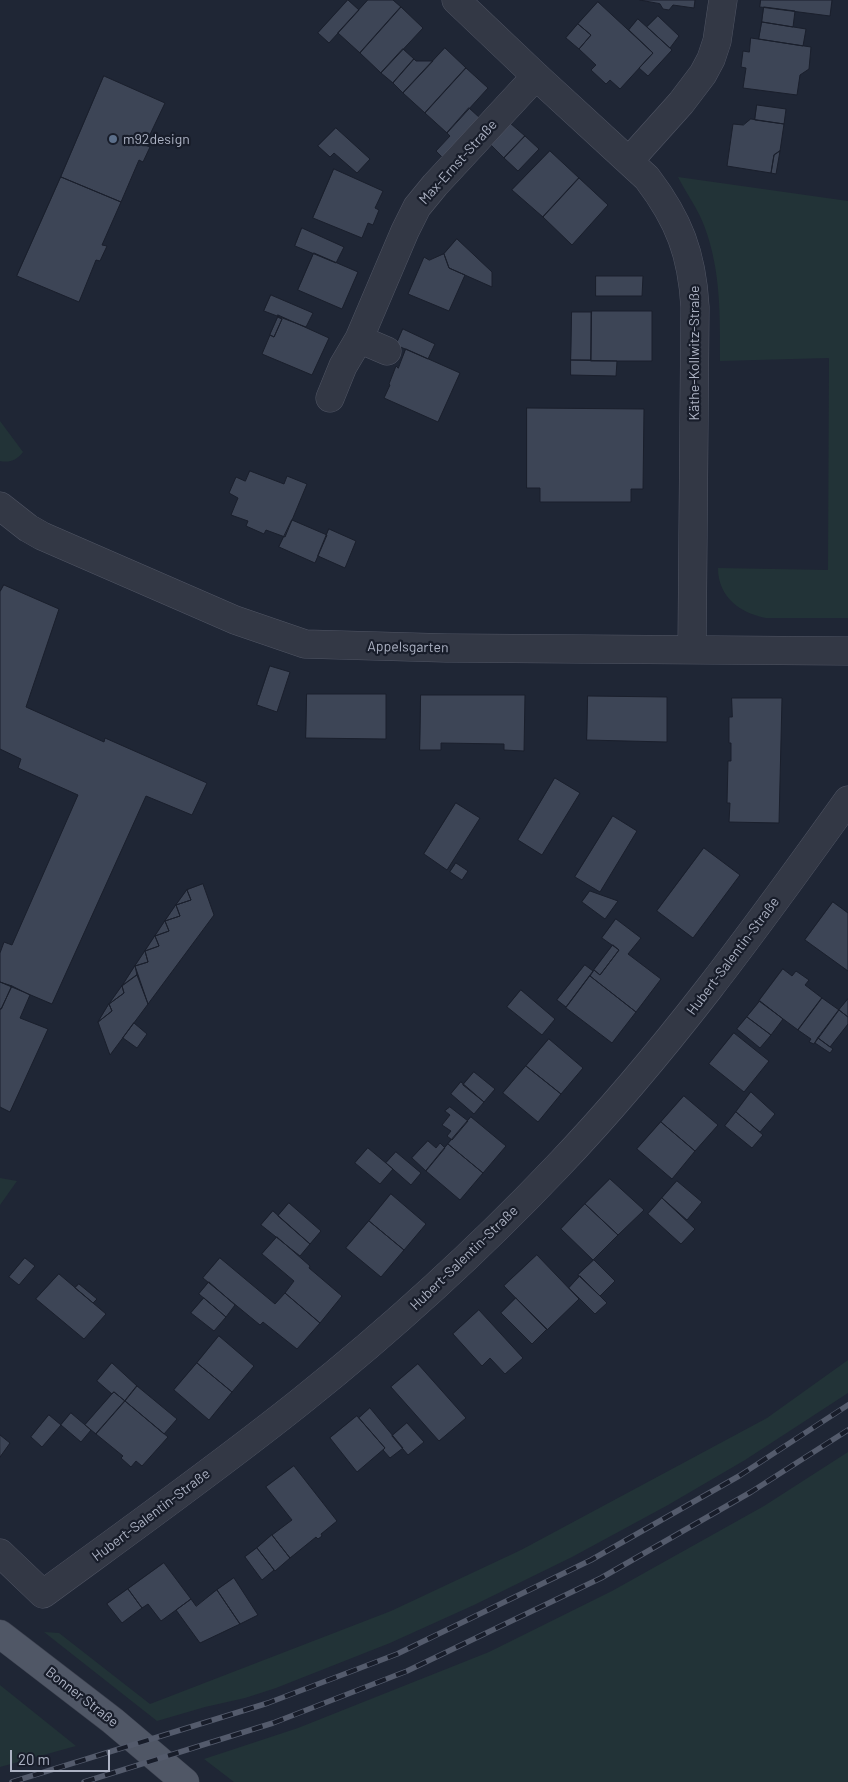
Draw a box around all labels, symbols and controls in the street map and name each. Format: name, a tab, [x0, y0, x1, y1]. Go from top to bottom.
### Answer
street label: Max-Ernst-Straße	[416, 116, 500, 208]
place label: m92design	[123, 131, 190, 147]
marker: m92design	[107, 133, 119, 145]
street label: Käthe-Kollwitz-Straße	[686, 286, 702, 420]
street label: Appelsgarten	[367, 638, 449, 656]
street label: Hubert-Salentin-Straße	[683, 894, 783, 1018]
street label: Hubert-Salentin-Straße	[407, 1202, 521, 1314]
street label: Hubert-Salentin-Straße	[89, 1465, 213, 1565]
street label: Bonner Straße	[42, 1663, 122, 1731]
scale bar	[12, 1740, 112, 1772]
text: 20 m	[18, 1750, 50, 1768]

